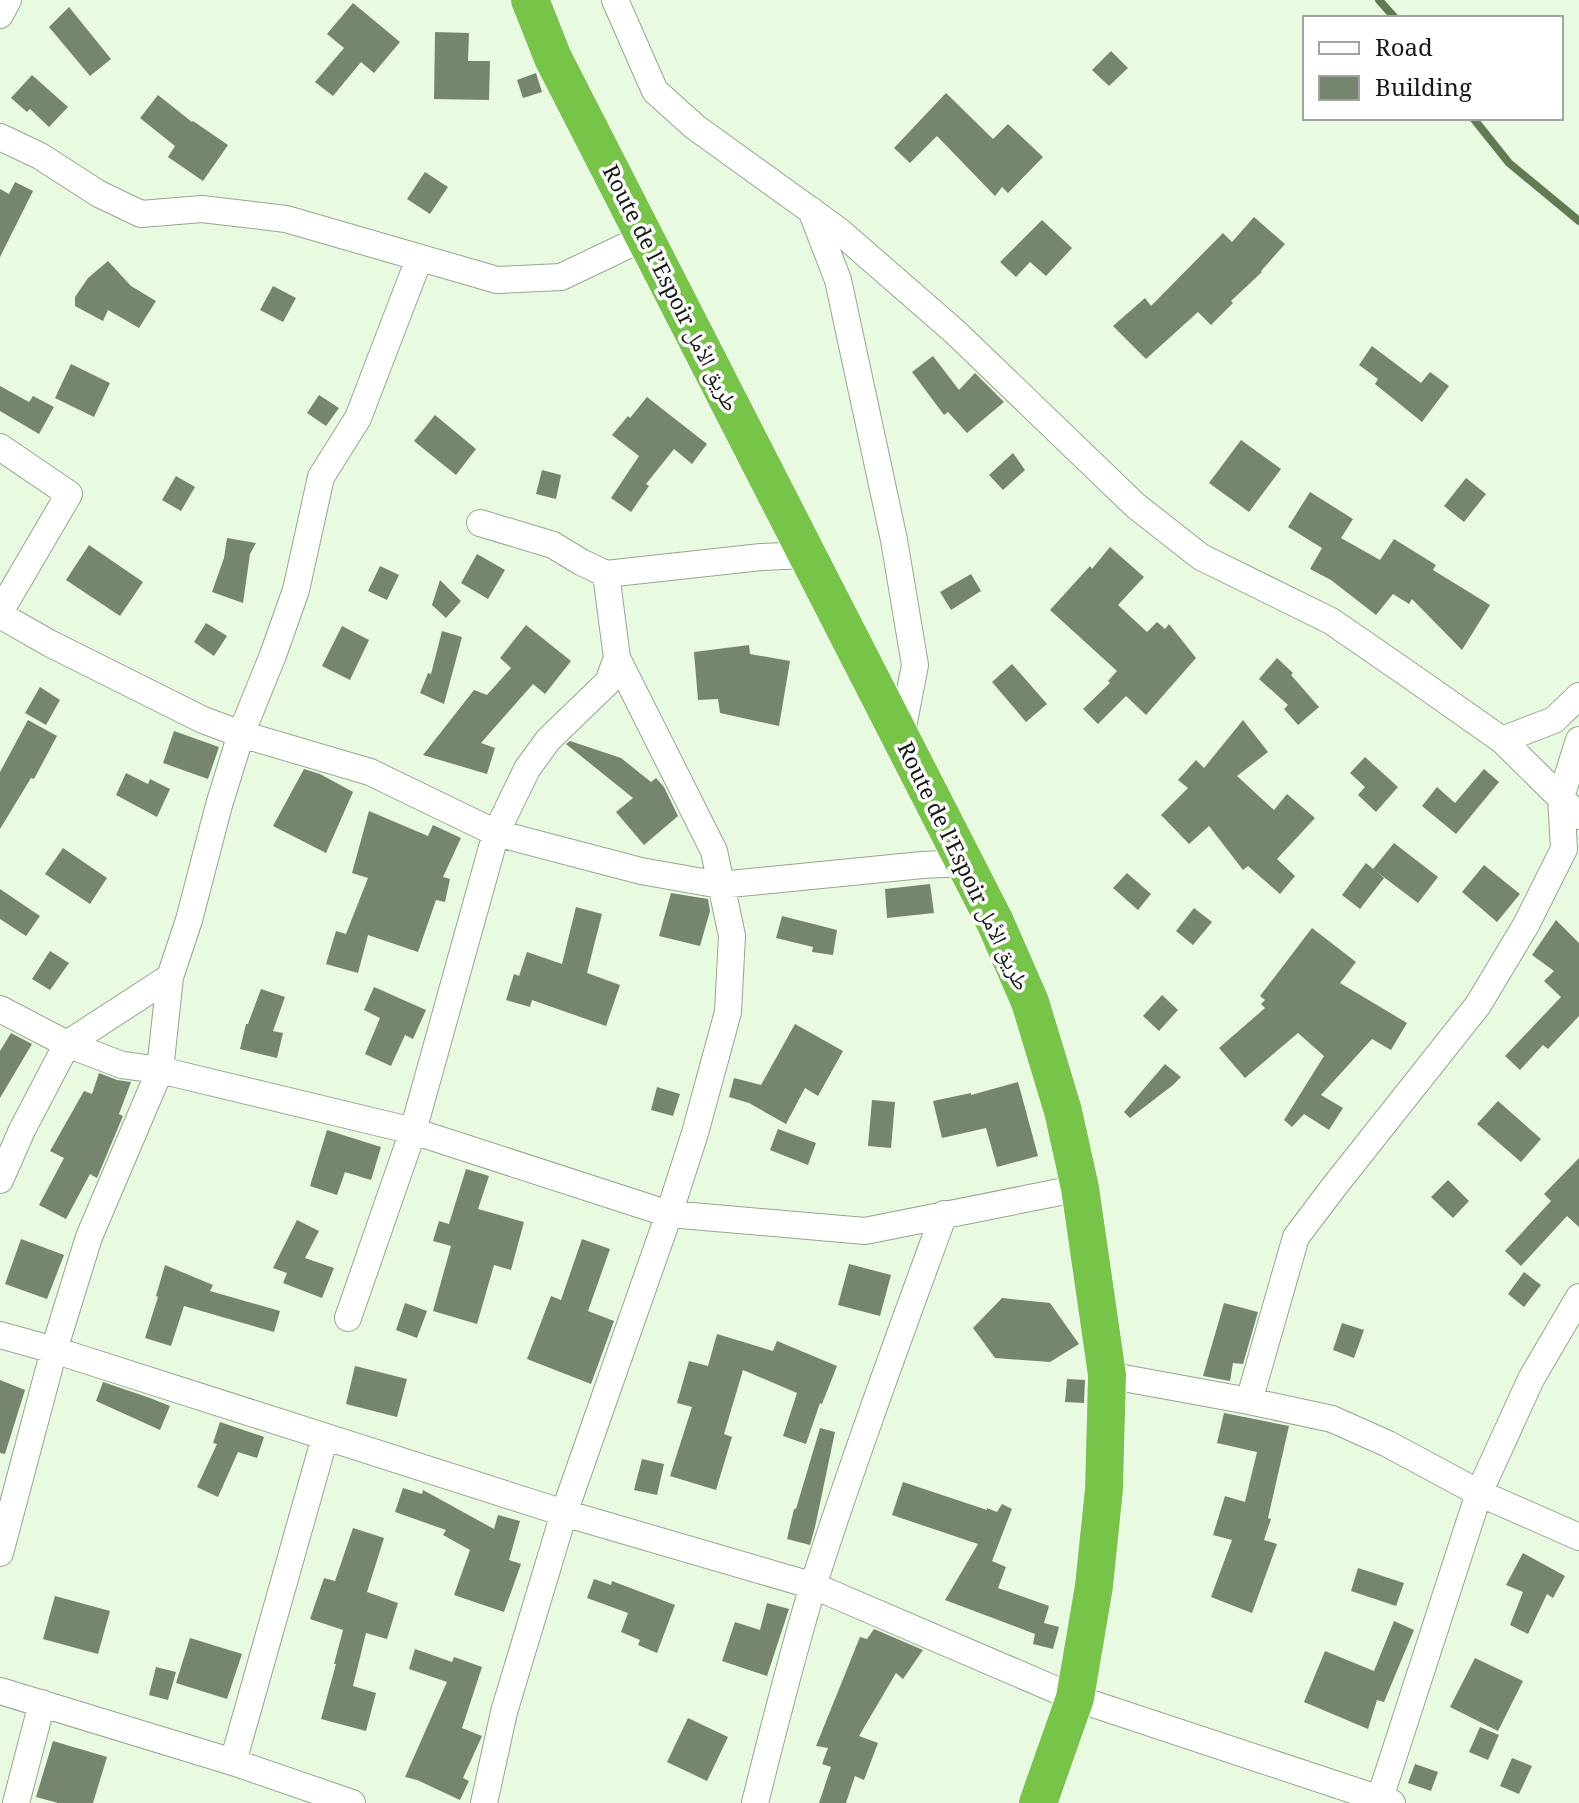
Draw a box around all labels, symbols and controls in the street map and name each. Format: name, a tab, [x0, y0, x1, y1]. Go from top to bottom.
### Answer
legend	[1303, 16, 1563, 120]
text: Road	[1375, 30, 1433, 63]
text: Building	[1375, 70, 1472, 103]
street label: Route de l’Espoir طريق الأمل	[597, 159, 747, 416]
street label: Route de l’Espoir طريق الأمل	[892, 736, 1038, 995]

